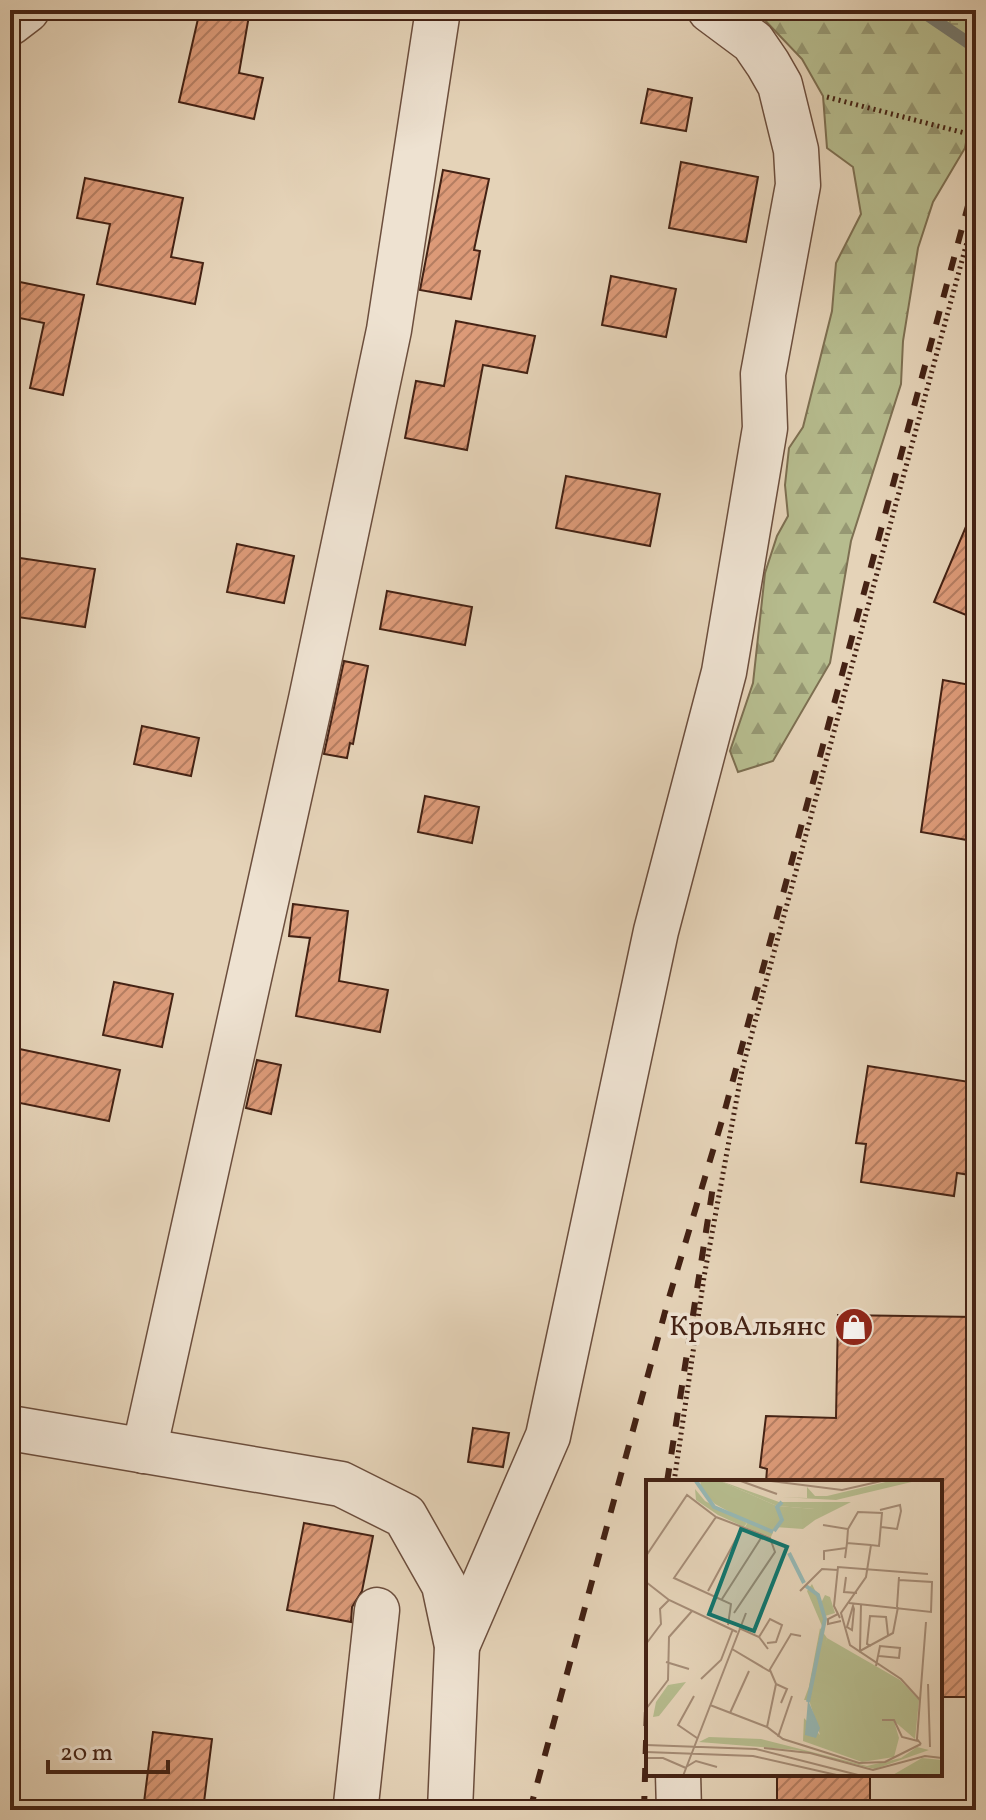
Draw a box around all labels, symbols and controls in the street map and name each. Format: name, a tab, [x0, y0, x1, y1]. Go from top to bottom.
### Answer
shop icon: КровАльянс	[833, 1306, 875, 1348]
place label: КровАльянс	[669, 1308, 826, 1347]
inset map	[646, 1480, 942, 1776]
scale bar	[48, 1724, 168, 1774]
text: 20 m	[60, 1737, 113, 1771]

